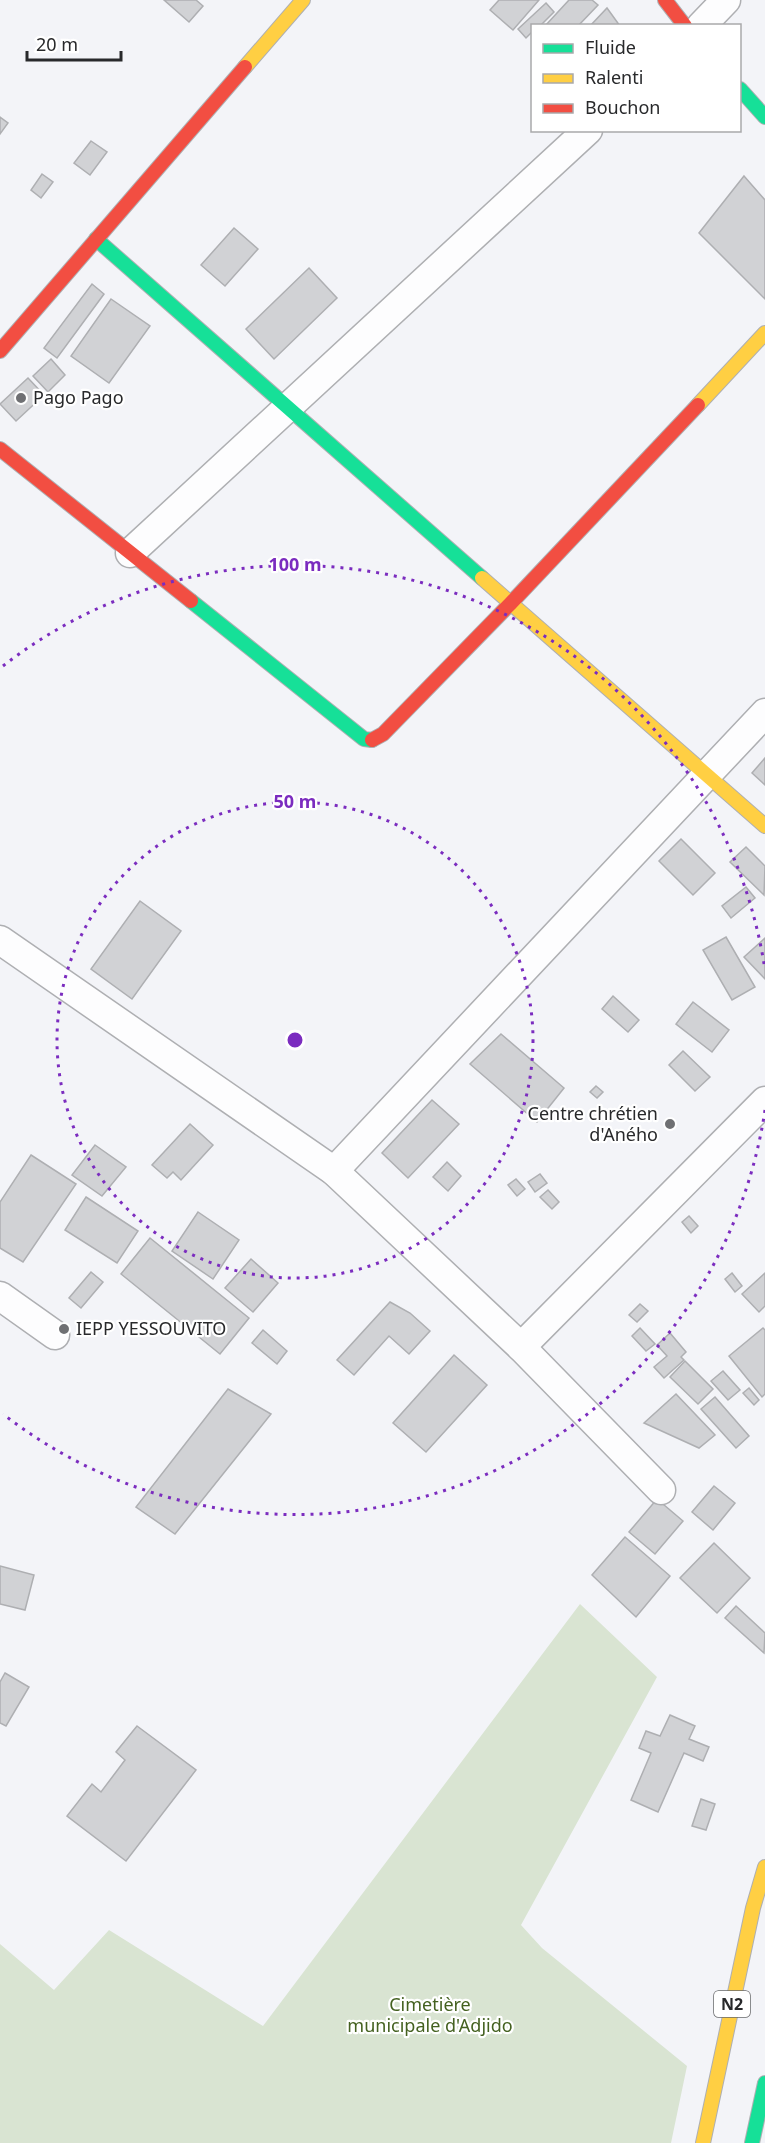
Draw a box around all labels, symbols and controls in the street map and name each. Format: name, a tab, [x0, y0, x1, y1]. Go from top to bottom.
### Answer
scale bar	[27, 24, 122, 62]
legend	[531, 24, 741, 132]
text: 20 m	[36, 32, 78, 56]
text: Fluide	[585, 35, 636, 59]
text: Ralenti	[585, 65, 643, 89]
text: Bouchon	[585, 95, 661, 119]
place label: Pago Pago	[33, 385, 124, 409]
marker: Pago Pago	[14, 391, 28, 405]
text: 100 m	[268, 552, 322, 576]
text: 50 m	[274, 789, 316, 813]
centre of rings	[285, 1030, 305, 1050]
place label: Centre chrétien d'Aného	[528, 1101, 658, 1146]
marker: Centre chrétien d'Aného	[663, 1117, 677, 1131]
place label: IEPP YESSOUVITO	[76, 1316, 226, 1340]
marker: IEPP YESSOUVITO	[57, 1322, 71, 1336]
road number: N2	[714, 1991, 750, 2017]
park label: Cimetière municipale d'Adjido	[347, 1992, 513, 2037]

